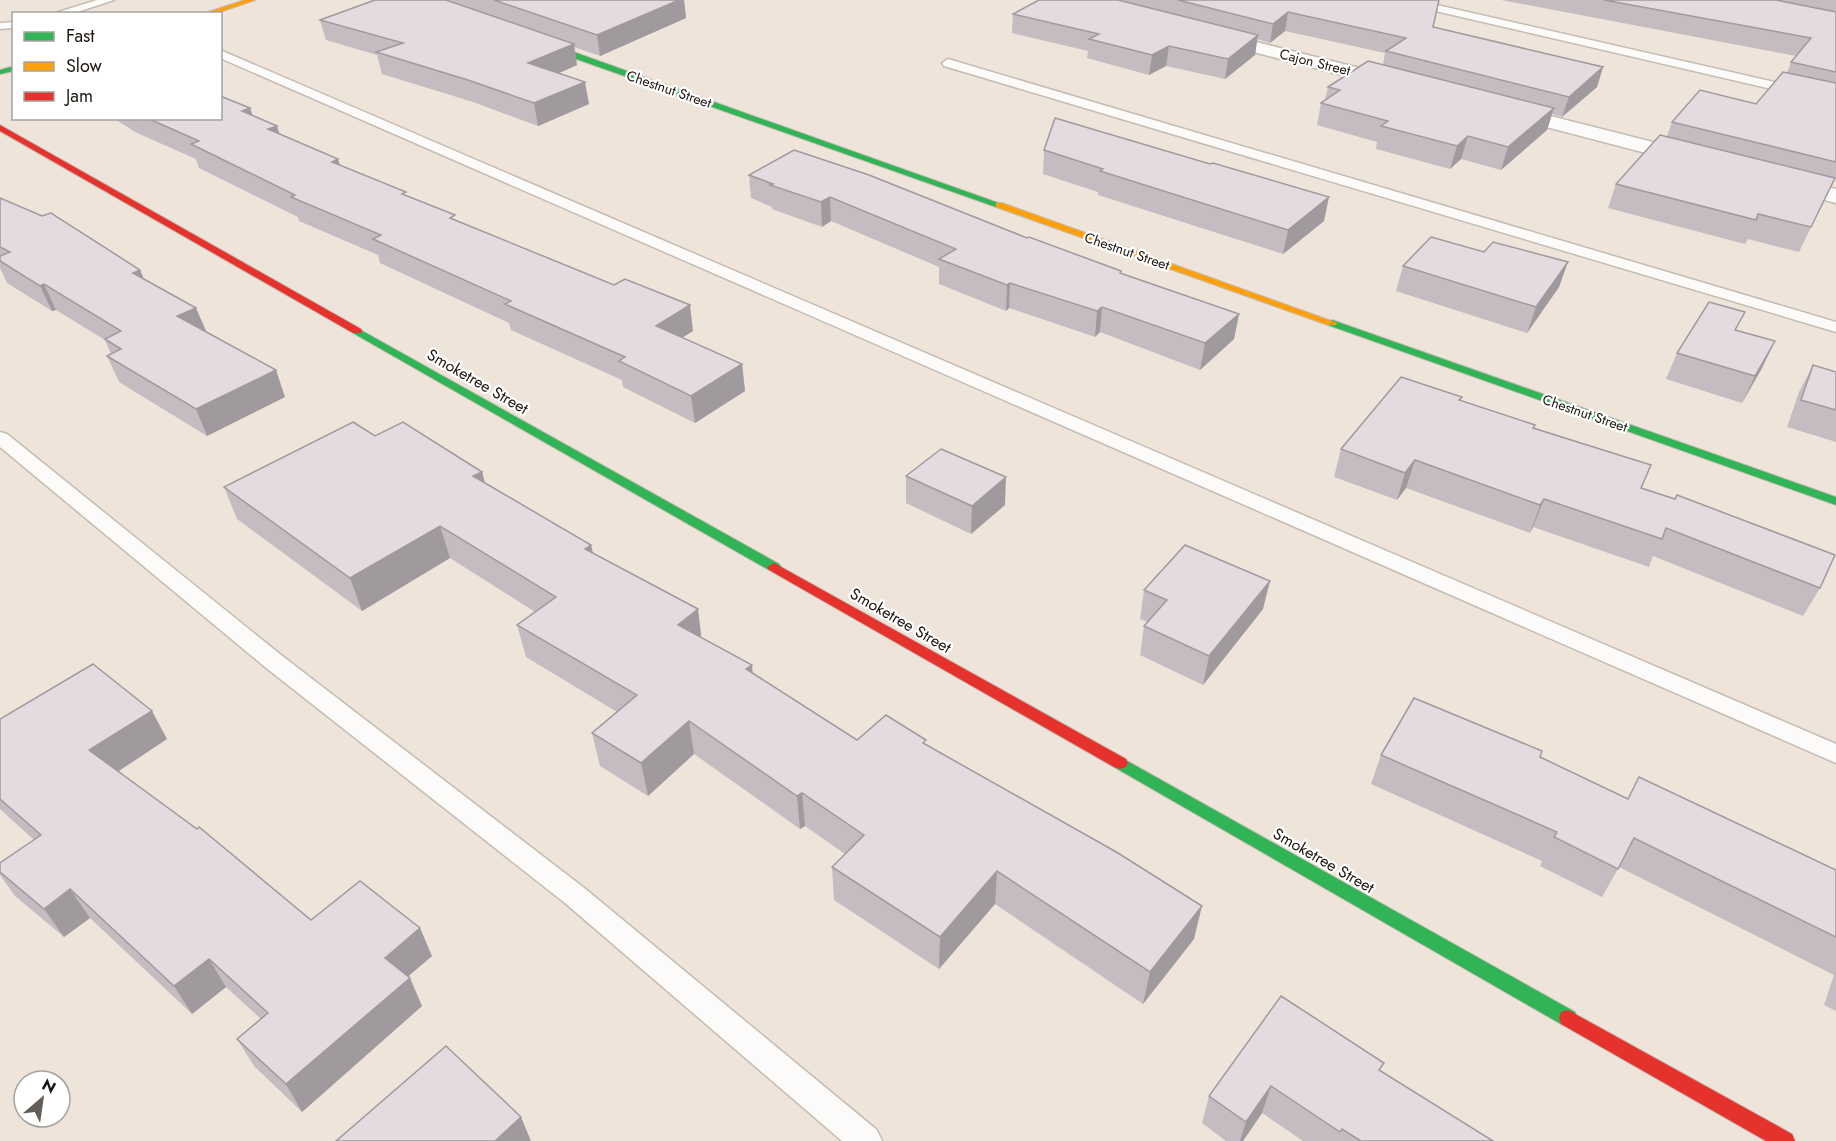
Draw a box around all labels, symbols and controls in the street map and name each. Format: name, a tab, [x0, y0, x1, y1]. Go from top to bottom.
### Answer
legend	[12, 12, 222, 120]
text: Fast	[66, 23, 95, 49]
street label: Cajon Street	[1277, 44, 1353, 81]
text: Slow	[66, 53, 103, 79]
street label: Chestnut Street	[624, 65, 715, 113]
text: Jam	[64, 83, 93, 109]
street label: Chestnut Street	[1082, 227, 1173, 275]
street label: Smoketree Street	[423, 343, 533, 420]
street label: Chestnut Street	[1540, 389, 1631, 437]
street label: Smoketree Street	[846, 582, 956, 659]
street label: Smoketree Street	[1269, 822, 1379, 899]
north arrow	[12, 1069, 72, 1129]
text: N	[38, 1073, 60, 1099]

